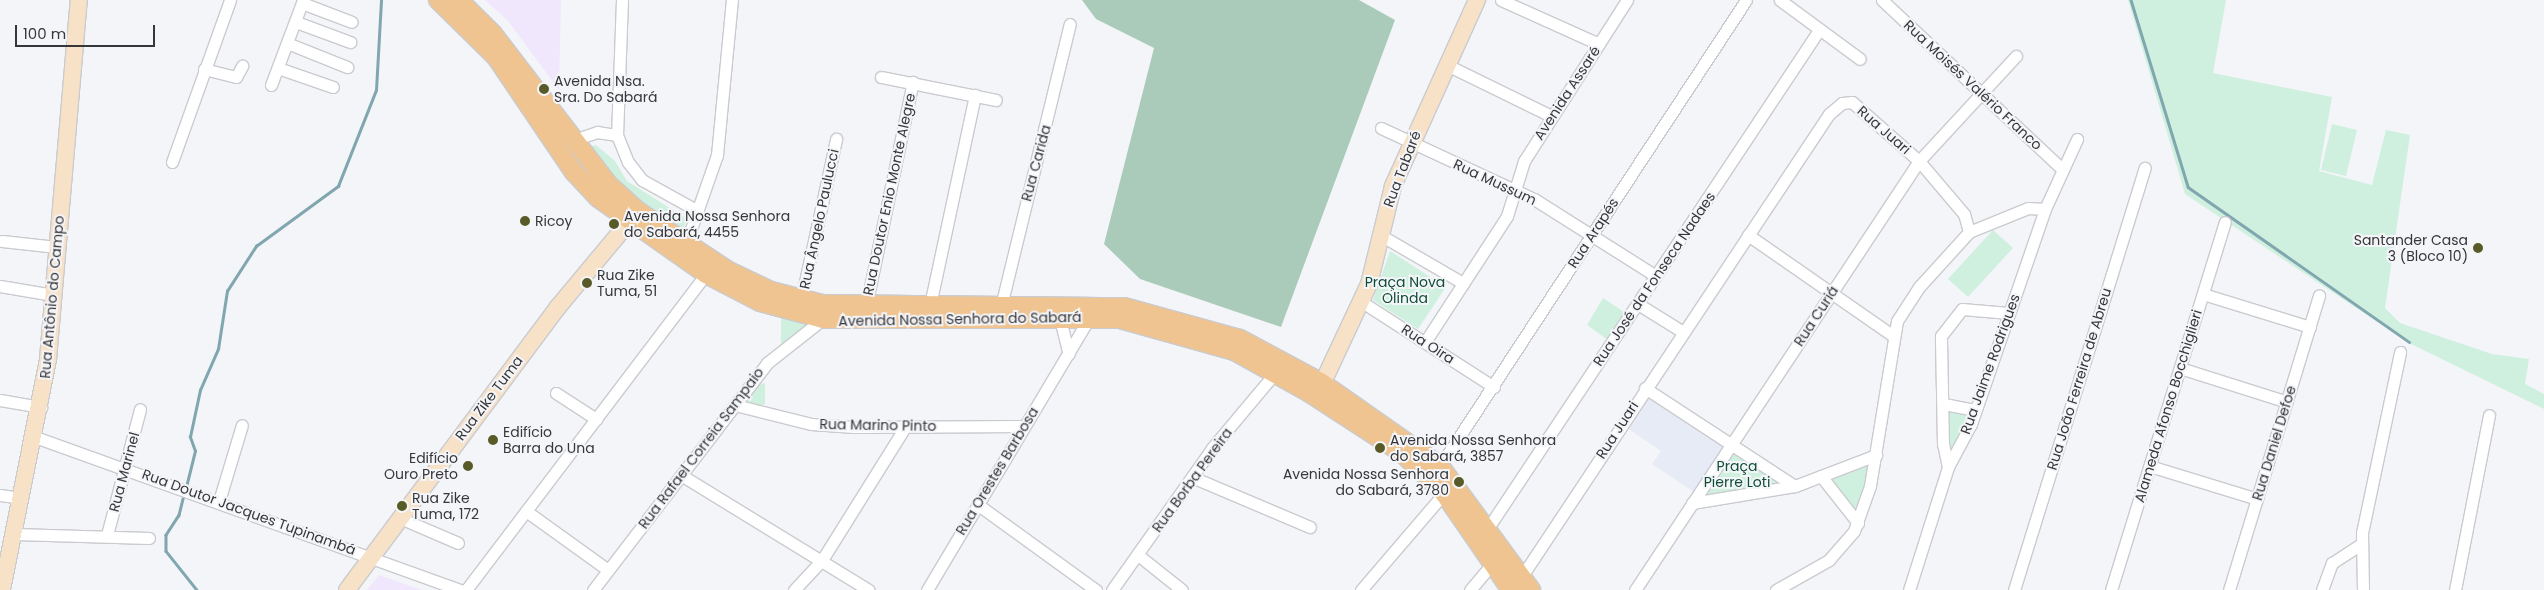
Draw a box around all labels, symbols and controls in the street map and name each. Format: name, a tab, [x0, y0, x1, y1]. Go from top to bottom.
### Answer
scale bar	[18, 15, 158, 47]
street label: Rua Moisés Valério Franco	[1900, 17, 2046, 153]
text: 100 m	[23, 23, 66, 44]
street label: Avenida Assaré	[1530, 43, 1604, 143]
place label: Avenida Nsa. Sra. Do Sabará	[554, 73, 657, 105]
marker: Avenida Nsa. Sra. Do Sabará	[538, 83, 550, 95]
street label: Rua Doutor Enio Monte Alegre	[859, 91, 919, 297]
street label: Rua Juari	[1854, 102, 1914, 158]
street label: Rua Carida	[1018, 123, 1054, 203]
street label: Rua Tabaré	[1380, 128, 1424, 210]
street label: Rua Ângelo Paulucci	[796, 147, 842, 291]
street label: Rua Mussum	[1451, 155, 1539, 209]
street label: Rua José da Fonseca Nadaes	[1589, 189, 1719, 369]
street label: Rua Arapés	[1564, 195, 1622, 271]
place label: Avenida Nossa Senhora do Sabará, 4455	[624, 208, 790, 240]
place label: Ricoy	[535, 213, 572, 229]
street label: Rua Antônio do Campo	[37, 215, 67, 379]
marker: Ricoy	[519, 215, 531, 227]
marker: Avenida Nossa Senhora do Sabará, 4455	[608, 218, 620, 230]
place label: Santander Casa 3 (Bloco 10)	[2354, 232, 2468, 264]
marker: Santander Casa 3 (Bloco 10)	[2472, 242, 2484, 254]
place label: Rua Zike Tuma, 51	[597, 267, 657, 300]
park label: Praça Nova Olinda	[1365, 274, 1445, 306]
marker: Rua Zike Tuma, 51	[581, 277, 593, 289]
street label: Rua Curiá	[1790, 283, 1842, 349]
street label: Rua João Ferreira de Abreu	[2043, 286, 2115, 472]
street label: Rua Jaime Rodrigues	[1957, 292, 2023, 436]
street label: Avenida Nossa Senhora do Sabará	[838, 308, 1082, 330]
street label: Alameda Afonso Bocchiglieri	[2131, 308, 2205, 504]
street label: Rua Oira	[1398, 321, 1458, 367]
street label: Rua Zike Tuma	[452, 352, 526, 444]
street label: Rua Rafael Correia Sampaio	[635, 364, 767, 532]
street label: Rua Daniel Defoe	[2249, 384, 2299, 502]
street label: Rua Juari	[1592, 398, 1642, 462]
street label: Rua Orestes Barbosa	[952, 404, 1042, 538]
street label: Rua Marino Pinto	[819, 416, 937, 434]
place label: Edifício Barra do Una	[503, 424, 595, 457]
street label: Rua Borba Pereira	[1148, 425, 1236, 535]
street label: Rua Marinel	[105, 430, 143, 514]
place label: Avenida Nossa Senhora do Sabará, 3857	[1390, 432, 1556, 464]
marker: Edifício Barra do Una	[487, 434, 499, 446]
marker: Avenida Nossa Senhora do Sabará, 3857	[1374, 442, 1386, 454]
place label: Edifício Ouro Preto	[384, 450, 458, 482]
park label: Praça Pierre Loti	[1704, 458, 1770, 491]
marker: Edifício Ouro Preto	[462, 460, 474, 472]
street label: Rua Doutor Jacques Tupinambá	[140, 465, 358, 559]
place label: Avenida Nossa Senhora do Sabará, 3780	[1283, 466, 1449, 498]
marker: Avenida Nossa Senhora do Sabará, 3780	[1453, 476, 1465, 488]
place label: Rua Zike Tuma, 172	[412, 490, 479, 522]
marker: Rua Zike Tuma, 172	[396, 500, 408, 512]

